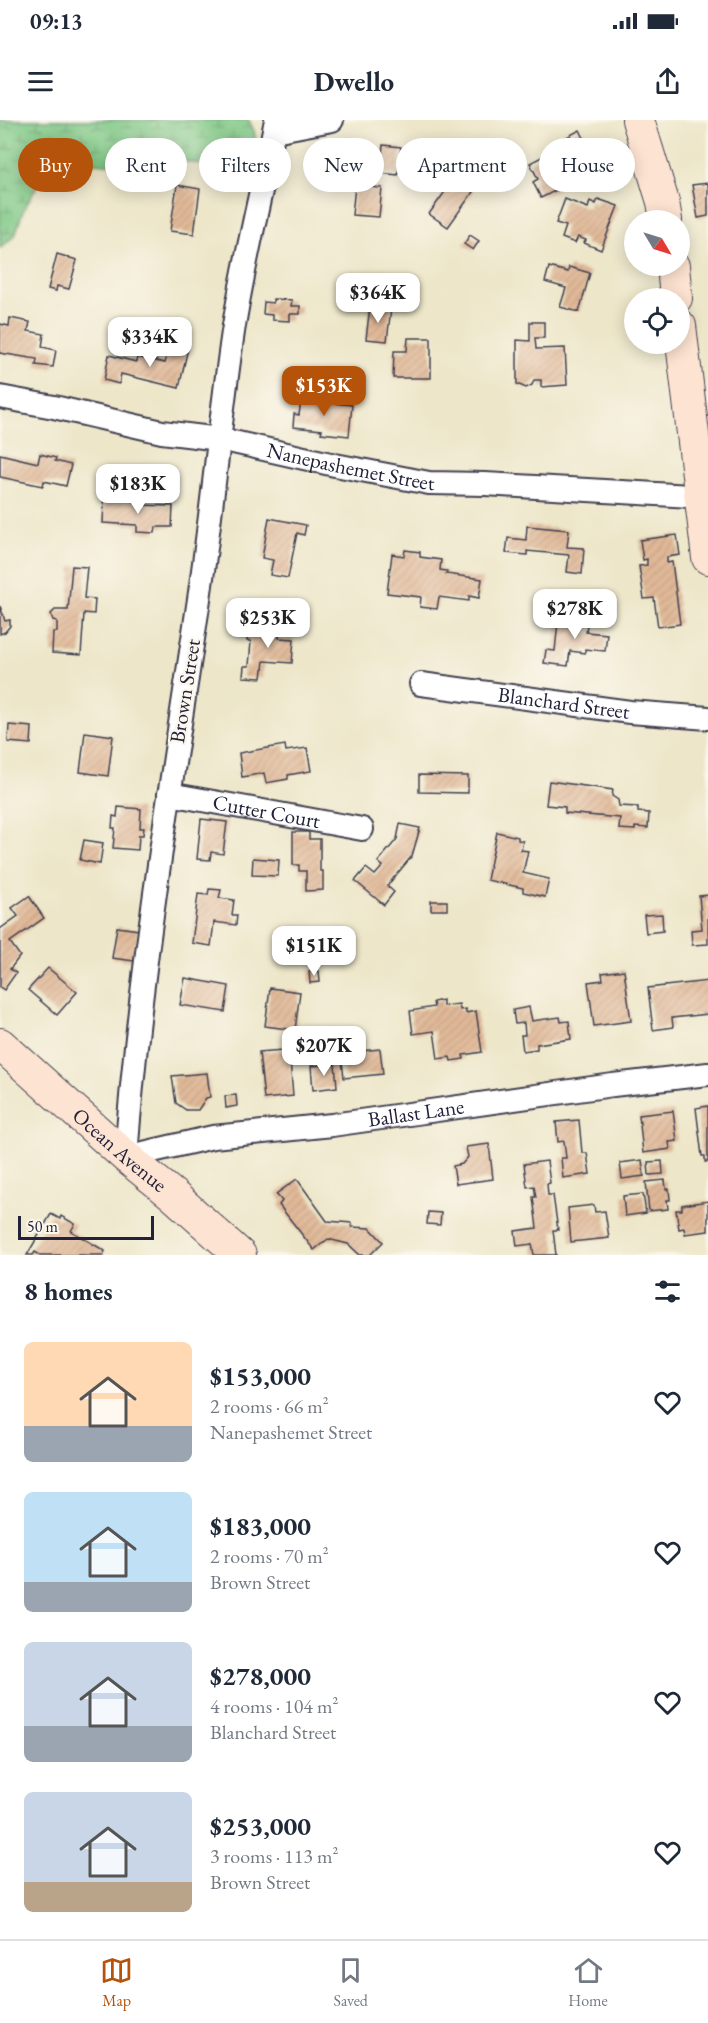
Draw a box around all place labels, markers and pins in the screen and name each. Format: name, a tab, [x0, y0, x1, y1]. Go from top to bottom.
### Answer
pin: $364K	[336, 273, 420, 324]
pin: $334K	[108, 317, 192, 368]
pin: $153K	[282, 366, 366, 417]
pin: $183K	[96, 464, 180, 515]
pin: $278K	[533, 589, 617, 640]
pin: $253K	[226, 598, 310, 649]
pin: $151K	[272, 926, 356, 977]
pin: $207K	[282, 1026, 366, 1077]

